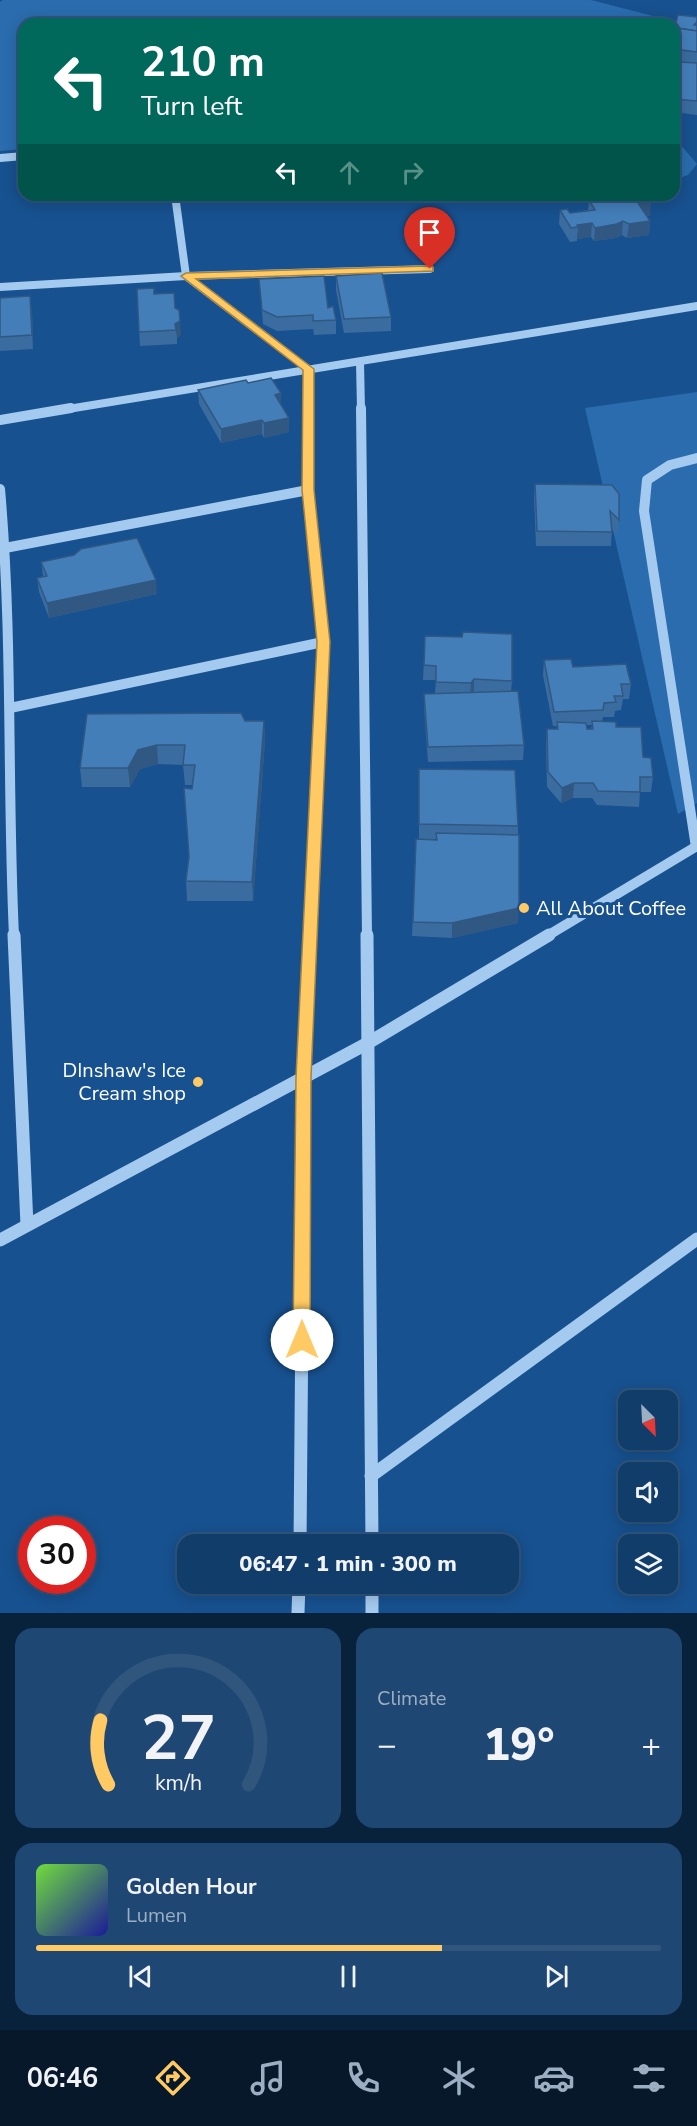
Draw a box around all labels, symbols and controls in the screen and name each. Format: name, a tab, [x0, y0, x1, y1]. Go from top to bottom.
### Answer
text: 210 m	[141, 34, 265, 91]
icon: left	[42, 42, 120, 120]
text: Turn left	[141, 88, 242, 125]
icon: left	[270, 156, 303, 189]
icon: ahead	[333, 156, 366, 189]
icon: right	[396, 156, 429, 189]
pin	[404, 207, 455, 269]
icon: arrive	[413, 216, 446, 249]
place label: All About Coffee	[536, 895, 686, 922]
marker: All About Coffee	[517, 901, 531, 915]
place label: DInshaw's Ice Cream shop	[62, 1057, 186, 1107]
marker: DInshaw's Ice Cream shop	[191, 1075, 205, 1089]
position arrow	[270, 1308, 334, 1372]
north arrow	[618, 1390, 678, 1450]
map controls	[618, 1390, 678, 1594]
button: sound	[618, 1462, 678, 1522]
speed limit sign: 30	[18, 1516, 96, 1594]
button: layers	[618, 1534, 678, 1594]
text: 06:47 · 1 min · 300 m	[239, 1549, 457, 1579]
text: Climate	[377, 1685, 446, 1712]
text: 27	[141, 1696, 215, 1781]
text: 19°	[483, 1715, 555, 1776]
text: −	[377, 1723, 397, 1768]
text: +	[641, 1723, 661, 1768]
text: km/h	[154, 1768, 202, 1798]
text: Golden Hour	[126, 1872, 257, 1902]
text: Lumen	[126, 1902, 187, 1929]
icon: previous	[124, 1960, 157, 1993]
icon: pause	[332, 1960, 365, 1993]
icon: next	[540, 1960, 573, 1993]
icon: directions	[152, 2057, 194, 2099]
icon: music	[247, 2057, 289, 2099]
icon: phone	[342, 2057, 384, 2099]
icon: climate	[438, 2057, 480, 2099]
icon: car	[533, 2057, 575, 2099]
icon: filters	[628, 2057, 670, 2099]
text: 06:46	[27, 2060, 98, 2097]

